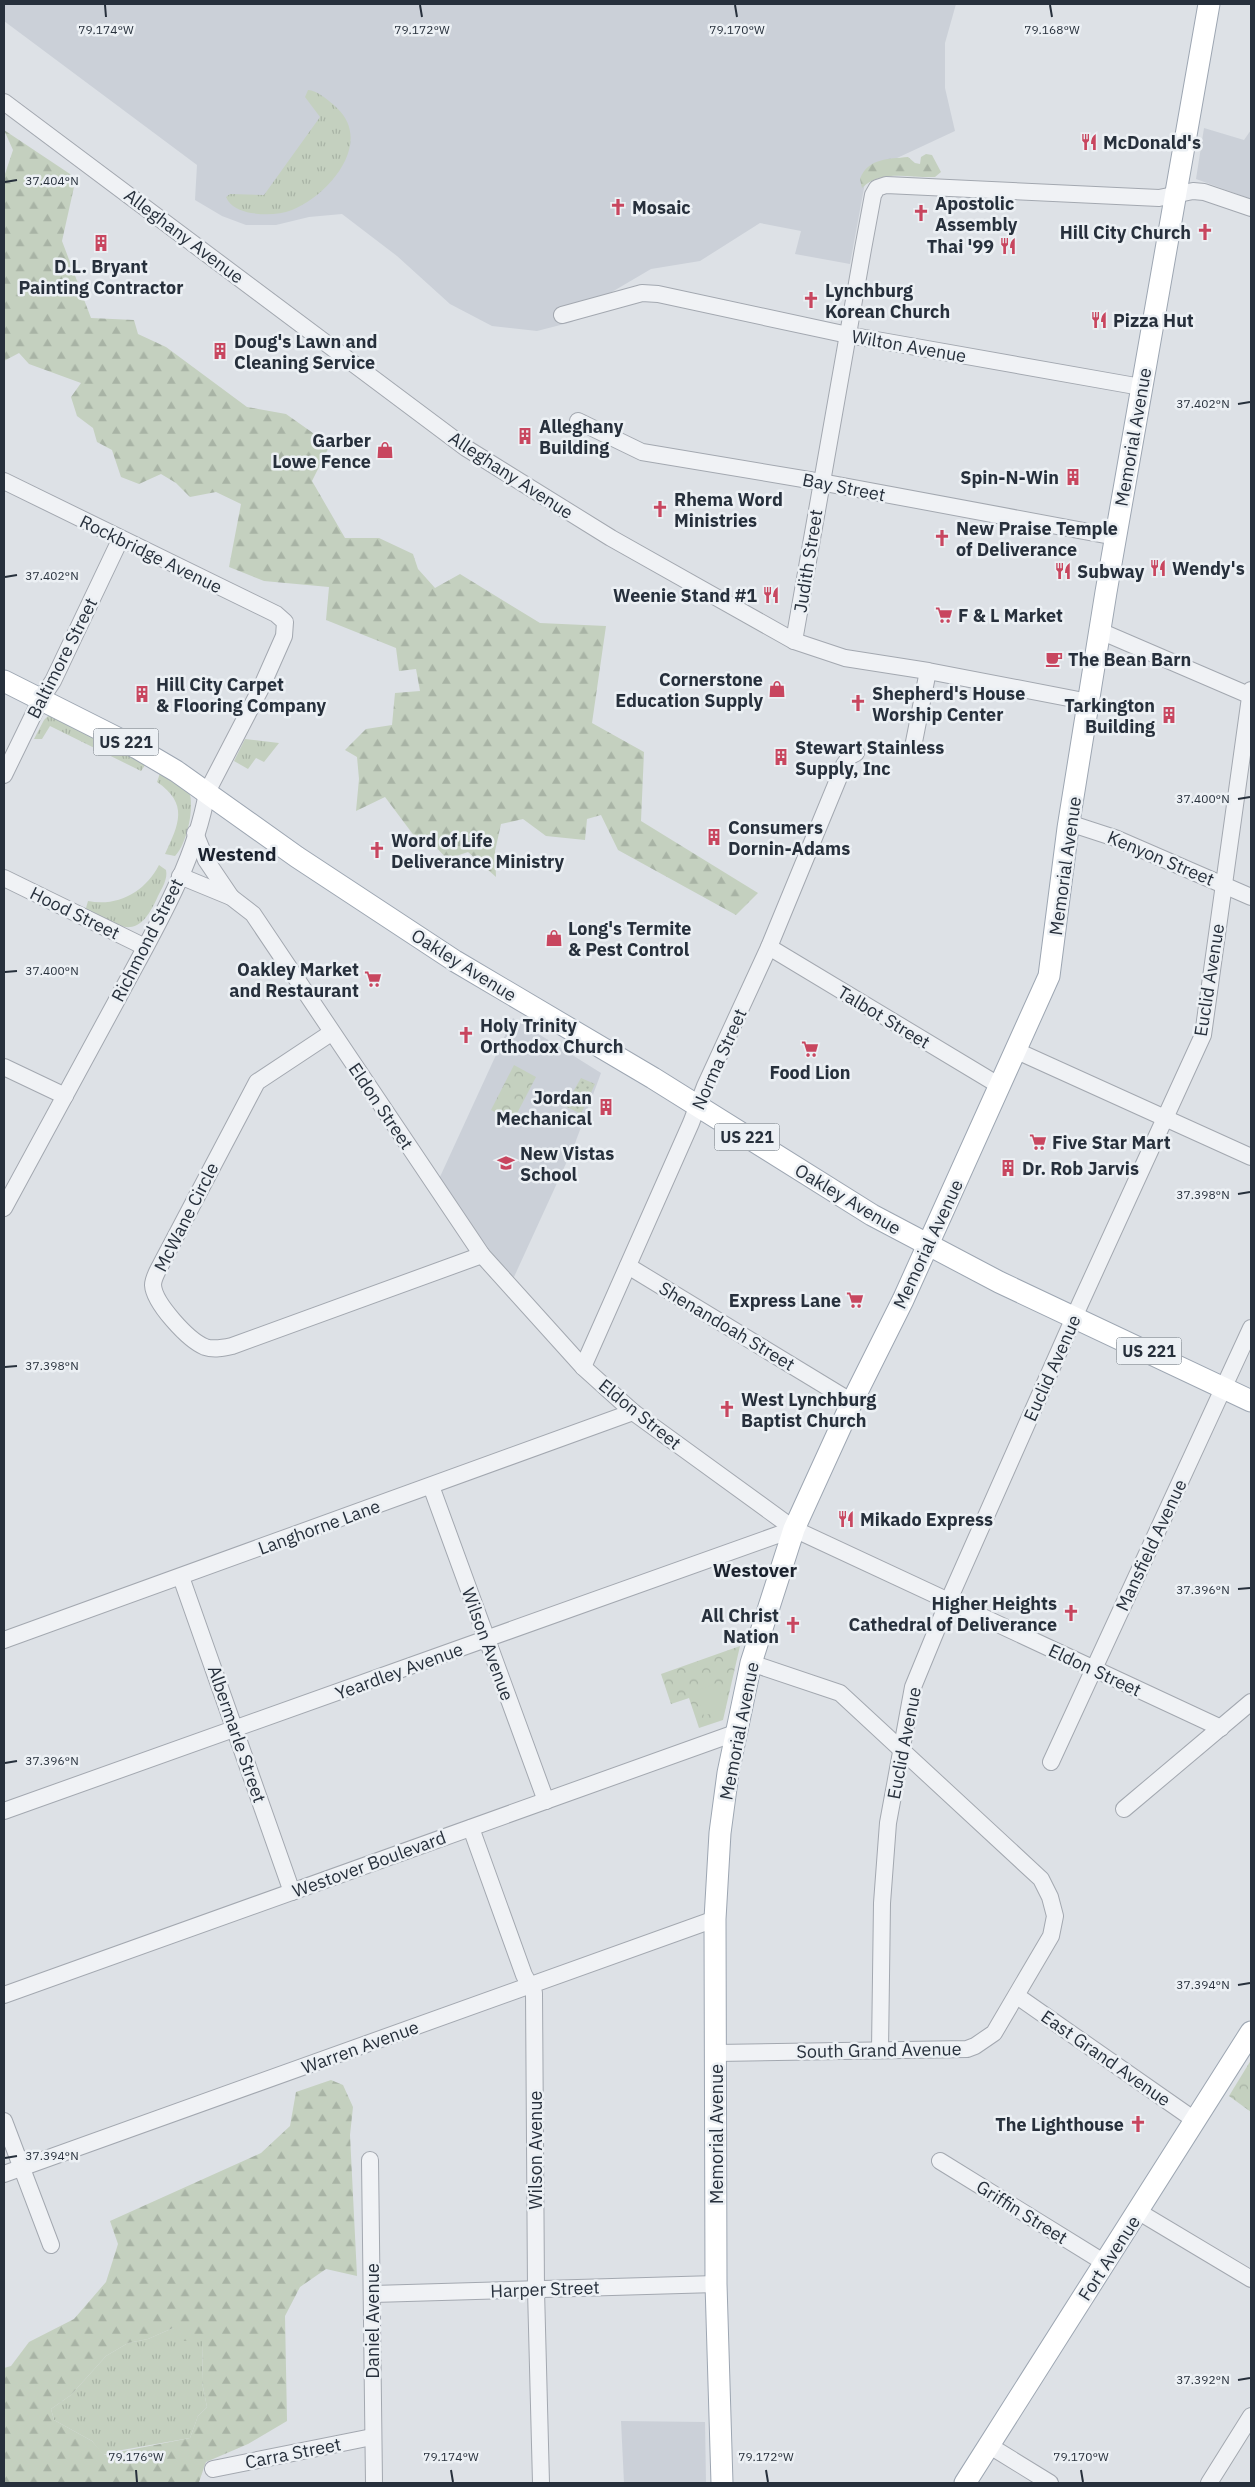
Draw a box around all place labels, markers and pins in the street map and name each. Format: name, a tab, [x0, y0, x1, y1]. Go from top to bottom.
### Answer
place label: McDonald's	[1103, 131, 1201, 154]
restaurant icon: McDonald's	[1079, 132, 1099, 152]
place label: Apostolic Assembly	[935, 192, 1018, 236]
place label: Mosaic	[632, 196, 691, 219]
church icon: Mosaic	[608, 197, 628, 217]
church icon: Apostolic Assembly	[911, 203, 931, 223]
place label: Hill City Church	[1060, 221, 1191, 244]
church icon: Hill City Church	[1195, 222, 1215, 242]
building icon: D.L. Bryant Painting Contractor	[91, 233, 111, 253]
place label: Thai '99	[927, 235, 994, 258]
restaurant icon: Thai '99	[998, 236, 1018, 256]
place label: D.L. Bryant Painting Contractor	[19, 255, 183, 299]
place label: Lynchburg Korean Church	[825, 279, 950, 323]
church icon: Lynchburg Korean Church	[801, 290, 821, 310]
place label: Pizza Hut	[1113, 309, 1194, 332]
restaurant icon: Pizza Hut	[1089, 310, 1109, 330]
place label: Doug's Lawn and Cleaning Service	[234, 330, 377, 374]
building icon: Doug's Lawn and Cleaning Service	[210, 341, 230, 361]
place label: Alleghany Building	[539, 415, 624, 459]
building icon: Alleghany Building	[515, 426, 535, 446]
place label: Garber Lowe Fence	[272, 429, 371, 473]
shop icon: Garber Lowe Fence	[375, 440, 395, 460]
place label: Spin-N-Win	[960, 466, 1059, 489]
building icon: Spin-N-Win	[1063, 467, 1083, 487]
place label: Rhema Word Ministries	[674, 488, 783, 532]
church icon: Rhema Word Ministries	[650, 499, 670, 519]
place label: New Praise Temple of Deliverance	[956, 517, 1118, 561]
church icon: New Praise Temple of Deliverance	[932, 528, 952, 548]
place label: Wendy's	[1172, 557, 1245, 580]
restaurant icon: Wendy's	[1148, 558, 1168, 578]
place label: Subway	[1077, 560, 1145, 583]
restaurant icon: Subway	[1053, 561, 1073, 581]
place label: Weenie Stand #1	[613, 584, 757, 607]
restaurant icon: Weenie Stand #1	[761, 585, 781, 605]
place label: F & L Market	[958, 604, 1063, 627]
supermarket icon: F & L Market	[934, 605, 954, 625]
place label: The Bean Barn	[1068, 648, 1191, 671]
cafe icon: The Bean Barn	[1044, 649, 1064, 669]
place label: Cornerstone Education Supply	[615, 668, 763, 712]
place label: Hill City Carpet & Flooring Company	[156, 673, 327, 717]
shop icon: Cornerstone Education Supply	[767, 679, 787, 699]
place label: Shepherd's House Worship Center	[872, 682, 1025, 726]
building icon: Hill City Carpet & Flooring Company	[132, 684, 152, 704]
church icon: Shepherd's House Worship Center	[848, 693, 868, 713]
place label: Tarkington Building	[1064, 694, 1155, 738]
building icon: Tarkington Building	[1159, 705, 1179, 725]
place label: Stewart Stainless Supply, Inc	[795, 736, 944, 780]
building icon: Stewart Stainless Supply, Inc	[771, 747, 791, 767]
place label: Consumers Dornin-Adams	[728, 816, 850, 860]
building icon: Consumers Dornin-Adams	[704, 827, 724, 847]
place label: Word of Life Deliverance Ministry	[391, 829, 564, 873]
church icon: Word of Life Deliverance Ministry	[367, 840, 387, 860]
place label: Long's Termite & Pest Control	[568, 917, 691, 961]
shop icon: Long's Termite & Pest Control	[544, 928, 564, 948]
place label: Oakley Market and Restaurant	[229, 958, 359, 1002]
supermarket icon: Oakley Market and Restaurant	[363, 969, 383, 989]
place label: Holy Trinity Orthodox Church	[480, 1014, 624, 1058]
church icon: Holy Trinity Orthodox Church	[456, 1025, 476, 1045]
supermarket icon: Food Lion	[800, 1039, 820, 1059]
place label: Food Lion	[769, 1061, 851, 1084]
place label: Jordan Mechanical	[496, 1086, 593, 1130]
building icon: Jordan Mechanical	[596, 1097, 616, 1117]
place label: Five Star Mart	[1052, 1131, 1171, 1154]
supermarket icon: Five Star Mart	[1028, 1132, 1048, 1152]
place label: New Vistas School	[520, 1142, 614, 1186]
school or university icon: New Vistas School	[496, 1153, 516, 1173]
place label: Dr. Rob Jarvis	[1022, 1157, 1139, 1180]
building icon: Dr. Rob Jarvis	[998, 1158, 1018, 1178]
place label: Express Lane	[729, 1289, 841, 1312]
supermarket icon: Express Lane	[845, 1290, 865, 1310]
place label: West Lynchburg Baptist Church	[741, 1388, 876, 1432]
church icon: West Lynchburg Baptist Church	[717, 1399, 737, 1419]
place label: Mikado Express	[860, 1508, 993, 1531]
restaurant icon: Mikado Express	[836, 1509, 856, 1529]
place label: Higher Heights Cathedral of Deliverance	[848, 1592, 1057, 1636]
church icon: Higher Heights Cathedral of Deliverance	[1061, 1603, 1081, 1623]
place label: All Christ Nation	[701, 1604, 779, 1648]
church icon: All Christ Nation	[783, 1615, 803, 1635]
place label: The Lighthouse	[995, 2113, 1124, 2136]
church icon: The Lighthouse	[1128, 2114, 1148, 2134]

